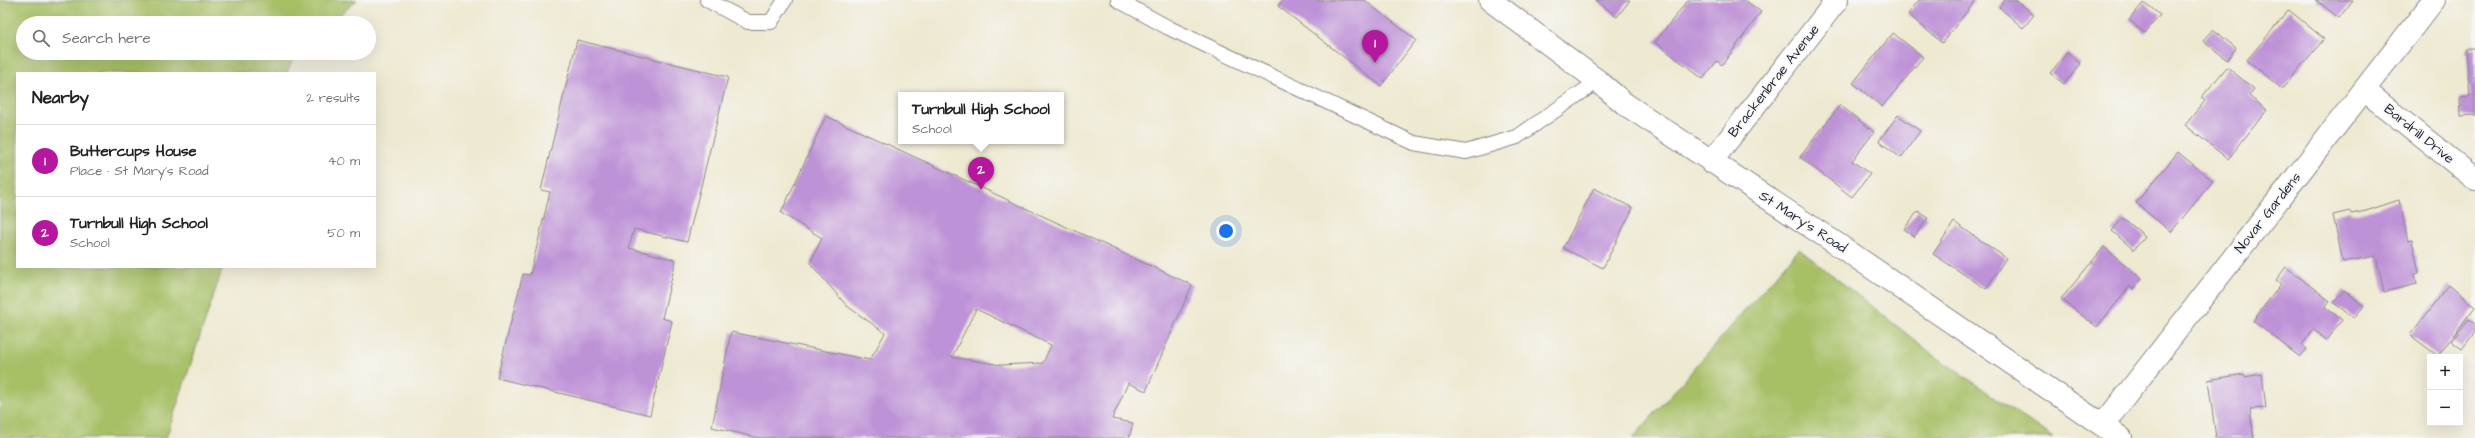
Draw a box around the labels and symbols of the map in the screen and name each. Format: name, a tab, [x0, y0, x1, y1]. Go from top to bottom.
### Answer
street label: Brackenbrae Avenue	[1724, 20, 1825, 142]
pin: 1	[1362, 30, 1388, 63]
street label: Bardrill Drive	[2379, 99, 2459, 169]
pin: 2	[968, 157, 994, 190]
street label: Novar Gardens	[2230, 168, 2306, 258]
street label: St Mary's Road	[1755, 186, 1851, 258]
your location	[1216, 221, 1236, 241]

